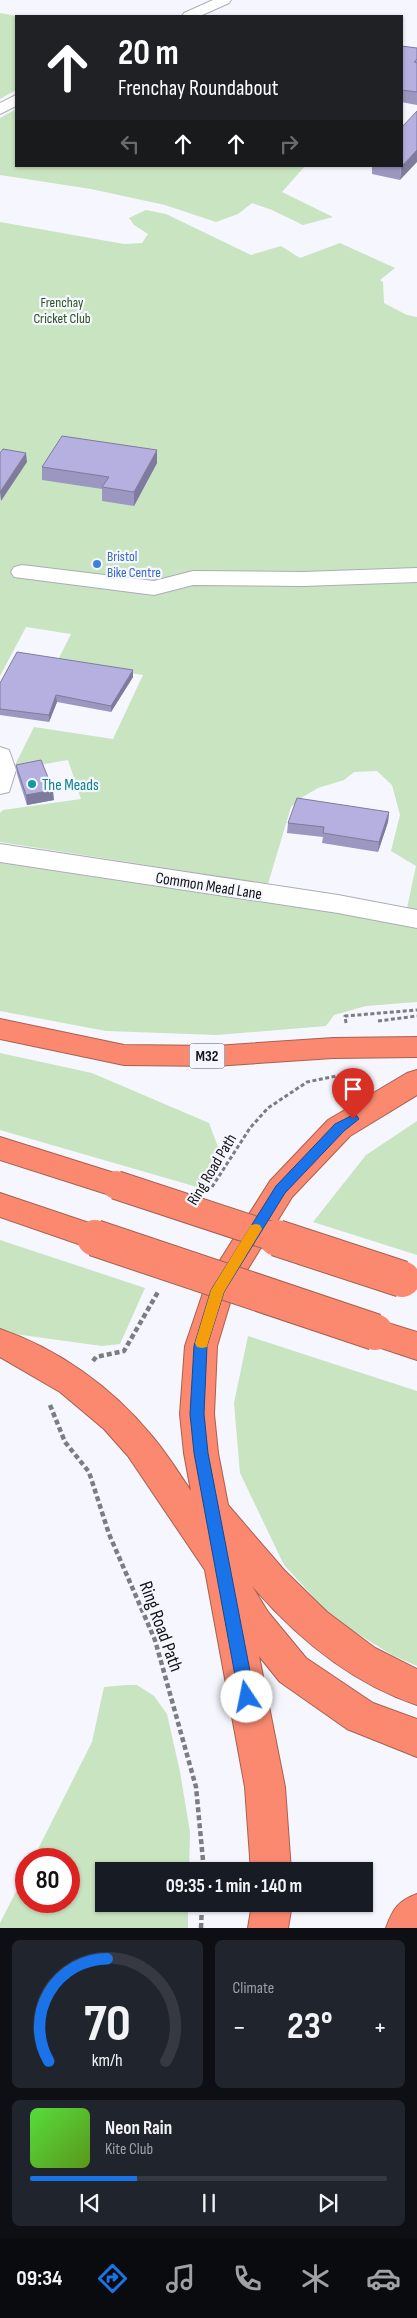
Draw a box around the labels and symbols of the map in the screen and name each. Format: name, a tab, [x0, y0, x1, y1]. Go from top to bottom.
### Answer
park label: Frenchay Cricket Club	[33, 294, 91, 327]
place label: Bristol Bike Centre	[107, 548, 161, 581]
marker: Bristol Bike Centre	[91, 558, 103, 570]
place label: The Meads	[42, 776, 99, 795]
marker: The Meads	[26, 778, 38, 790]
street label: Common Mead Lane	[154, 869, 263, 904]
road number: M32	[190, 1044, 224, 1068]
pin	[332, 1068, 374, 1119]
street label: Ring Road Path	[184, 1131, 241, 1209]
street label: Ring Road Path	[134, 1578, 188, 1675]
position arrow	[220, 1670, 272, 1722]
speed limit sign: 80	[15, 1848, 80, 1913]

